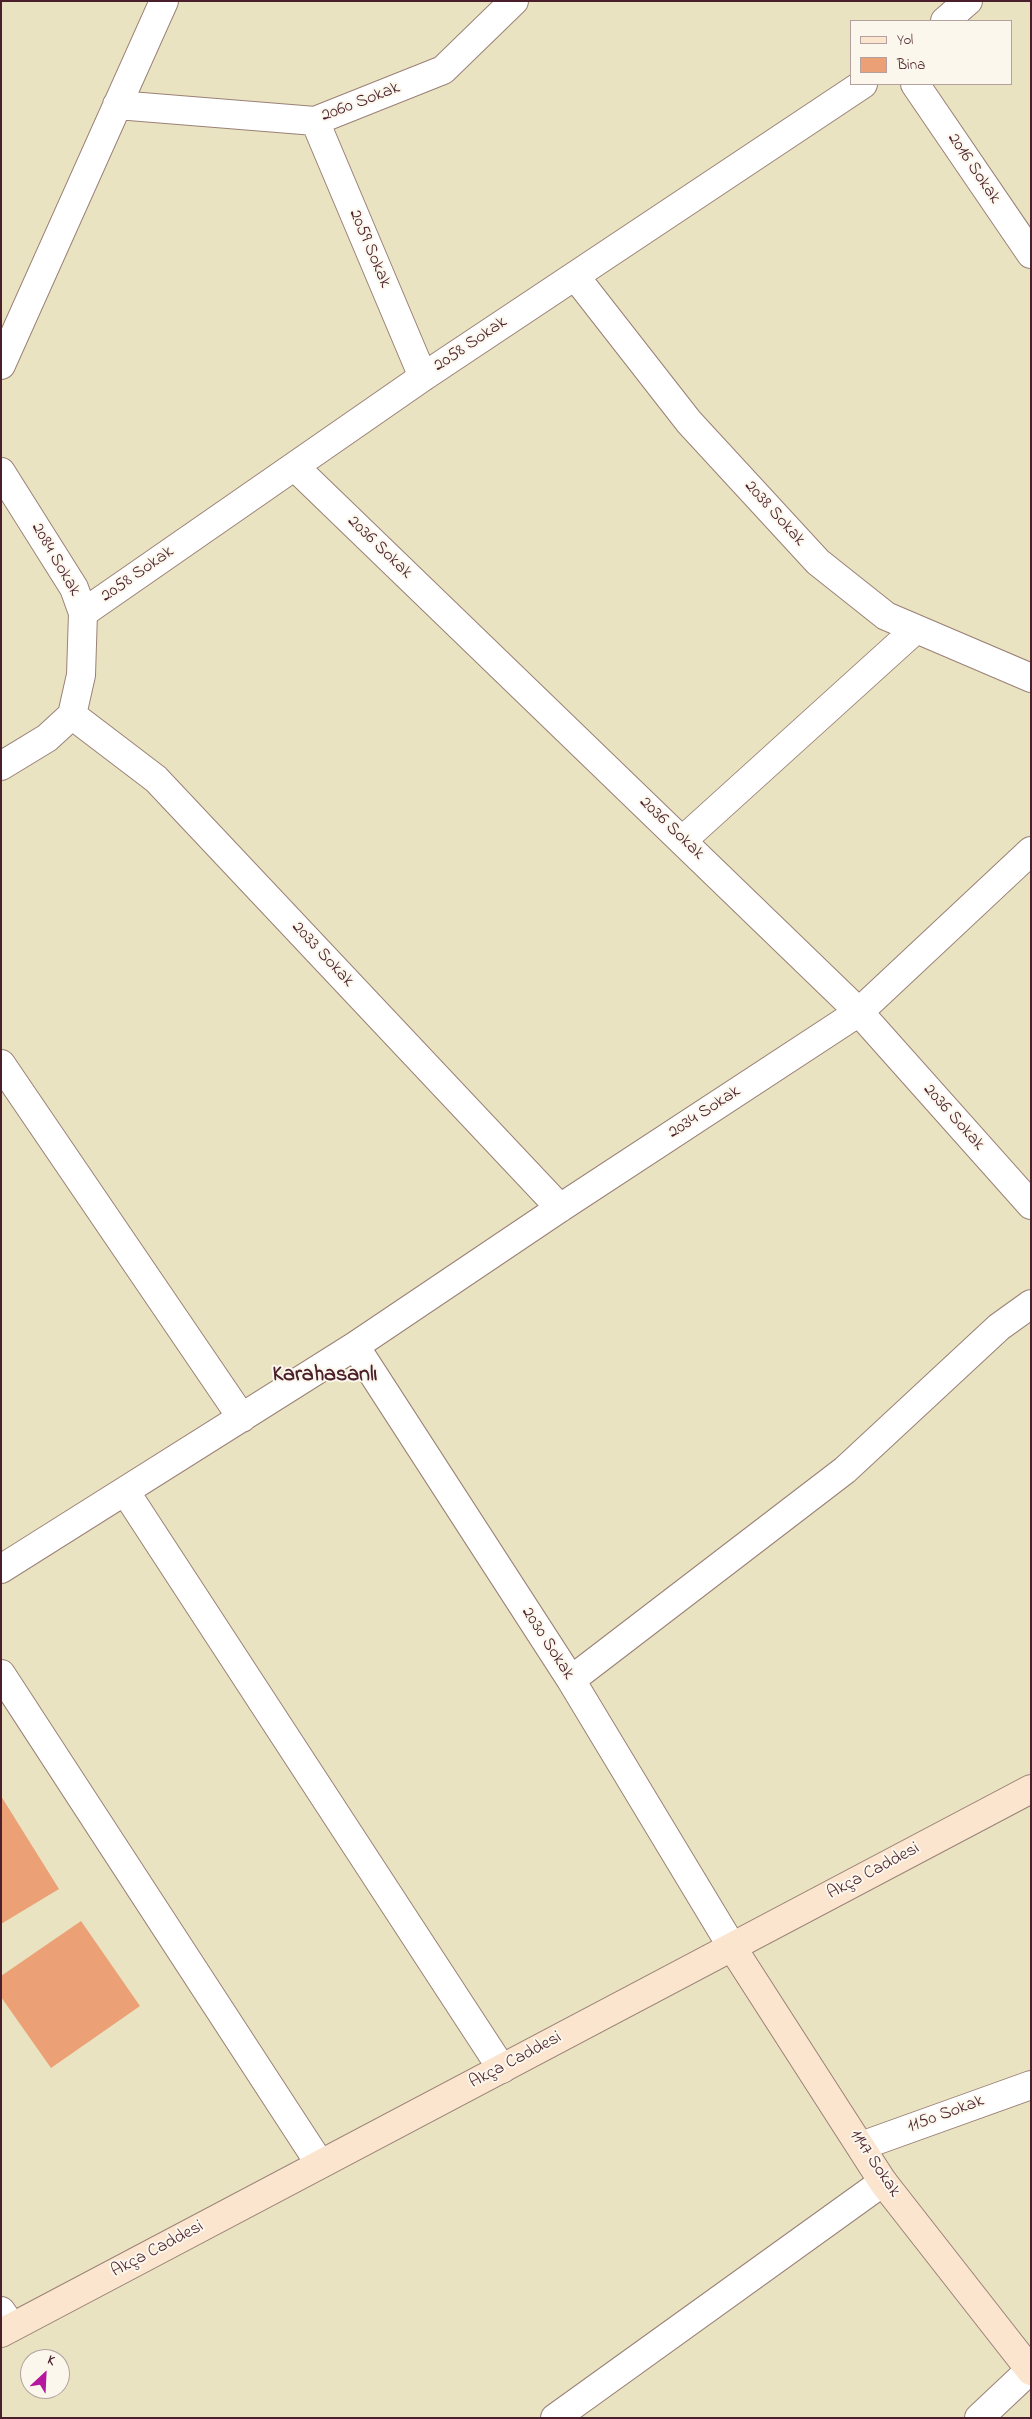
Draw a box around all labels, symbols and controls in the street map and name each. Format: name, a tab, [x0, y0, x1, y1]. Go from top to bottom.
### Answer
legend	[850, 20, 1012, 85]
text: Yol	[897, 29, 913, 51]
text: Bina	[897, 54, 925, 76]
street label: 2060 Sokak	[318, 78, 404, 128]
street label: 2016 Sokak	[941, 129, 1005, 209]
street label: 2059 Sokak	[343, 207, 395, 291]
street label: 2058 Sokak	[430, 313, 512, 377]
street label: 2038 Sokak	[739, 477, 809, 551]
street label: 2036 Sokak	[342, 512, 416, 584]
street label: 2084 Sokak	[25, 519, 85, 601]
street label: 2058 Sokak	[97, 542, 179, 608]
street label: 2036 Sokak	[634, 793, 708, 865]
street label: 2033 Sokak	[286, 918, 358, 992]
street label: 2036 Sokak	[917, 1080, 989, 1156]
street label: 2034 Sokak	[665, 1082, 745, 1144]
district label: Karahasanlı	[272, 1363, 378, 1389]
street label: 2030 Sokak	[516, 1604, 578, 1684]
street label: Akça Caddesi	[824, 1839, 924, 1905]
street label: Akça Caddesi	[466, 2028, 566, 2094]
street label: 1150 Sokak	[905, 2091, 987, 2139]
street label: 1147 Sokak	[844, 2126, 904, 2202]
street label: Akça Caddesi	[108, 2217, 208, 2283]
north arrow	[20, 2349, 70, 2399]
text: K	[44, 2350, 59, 2372]

